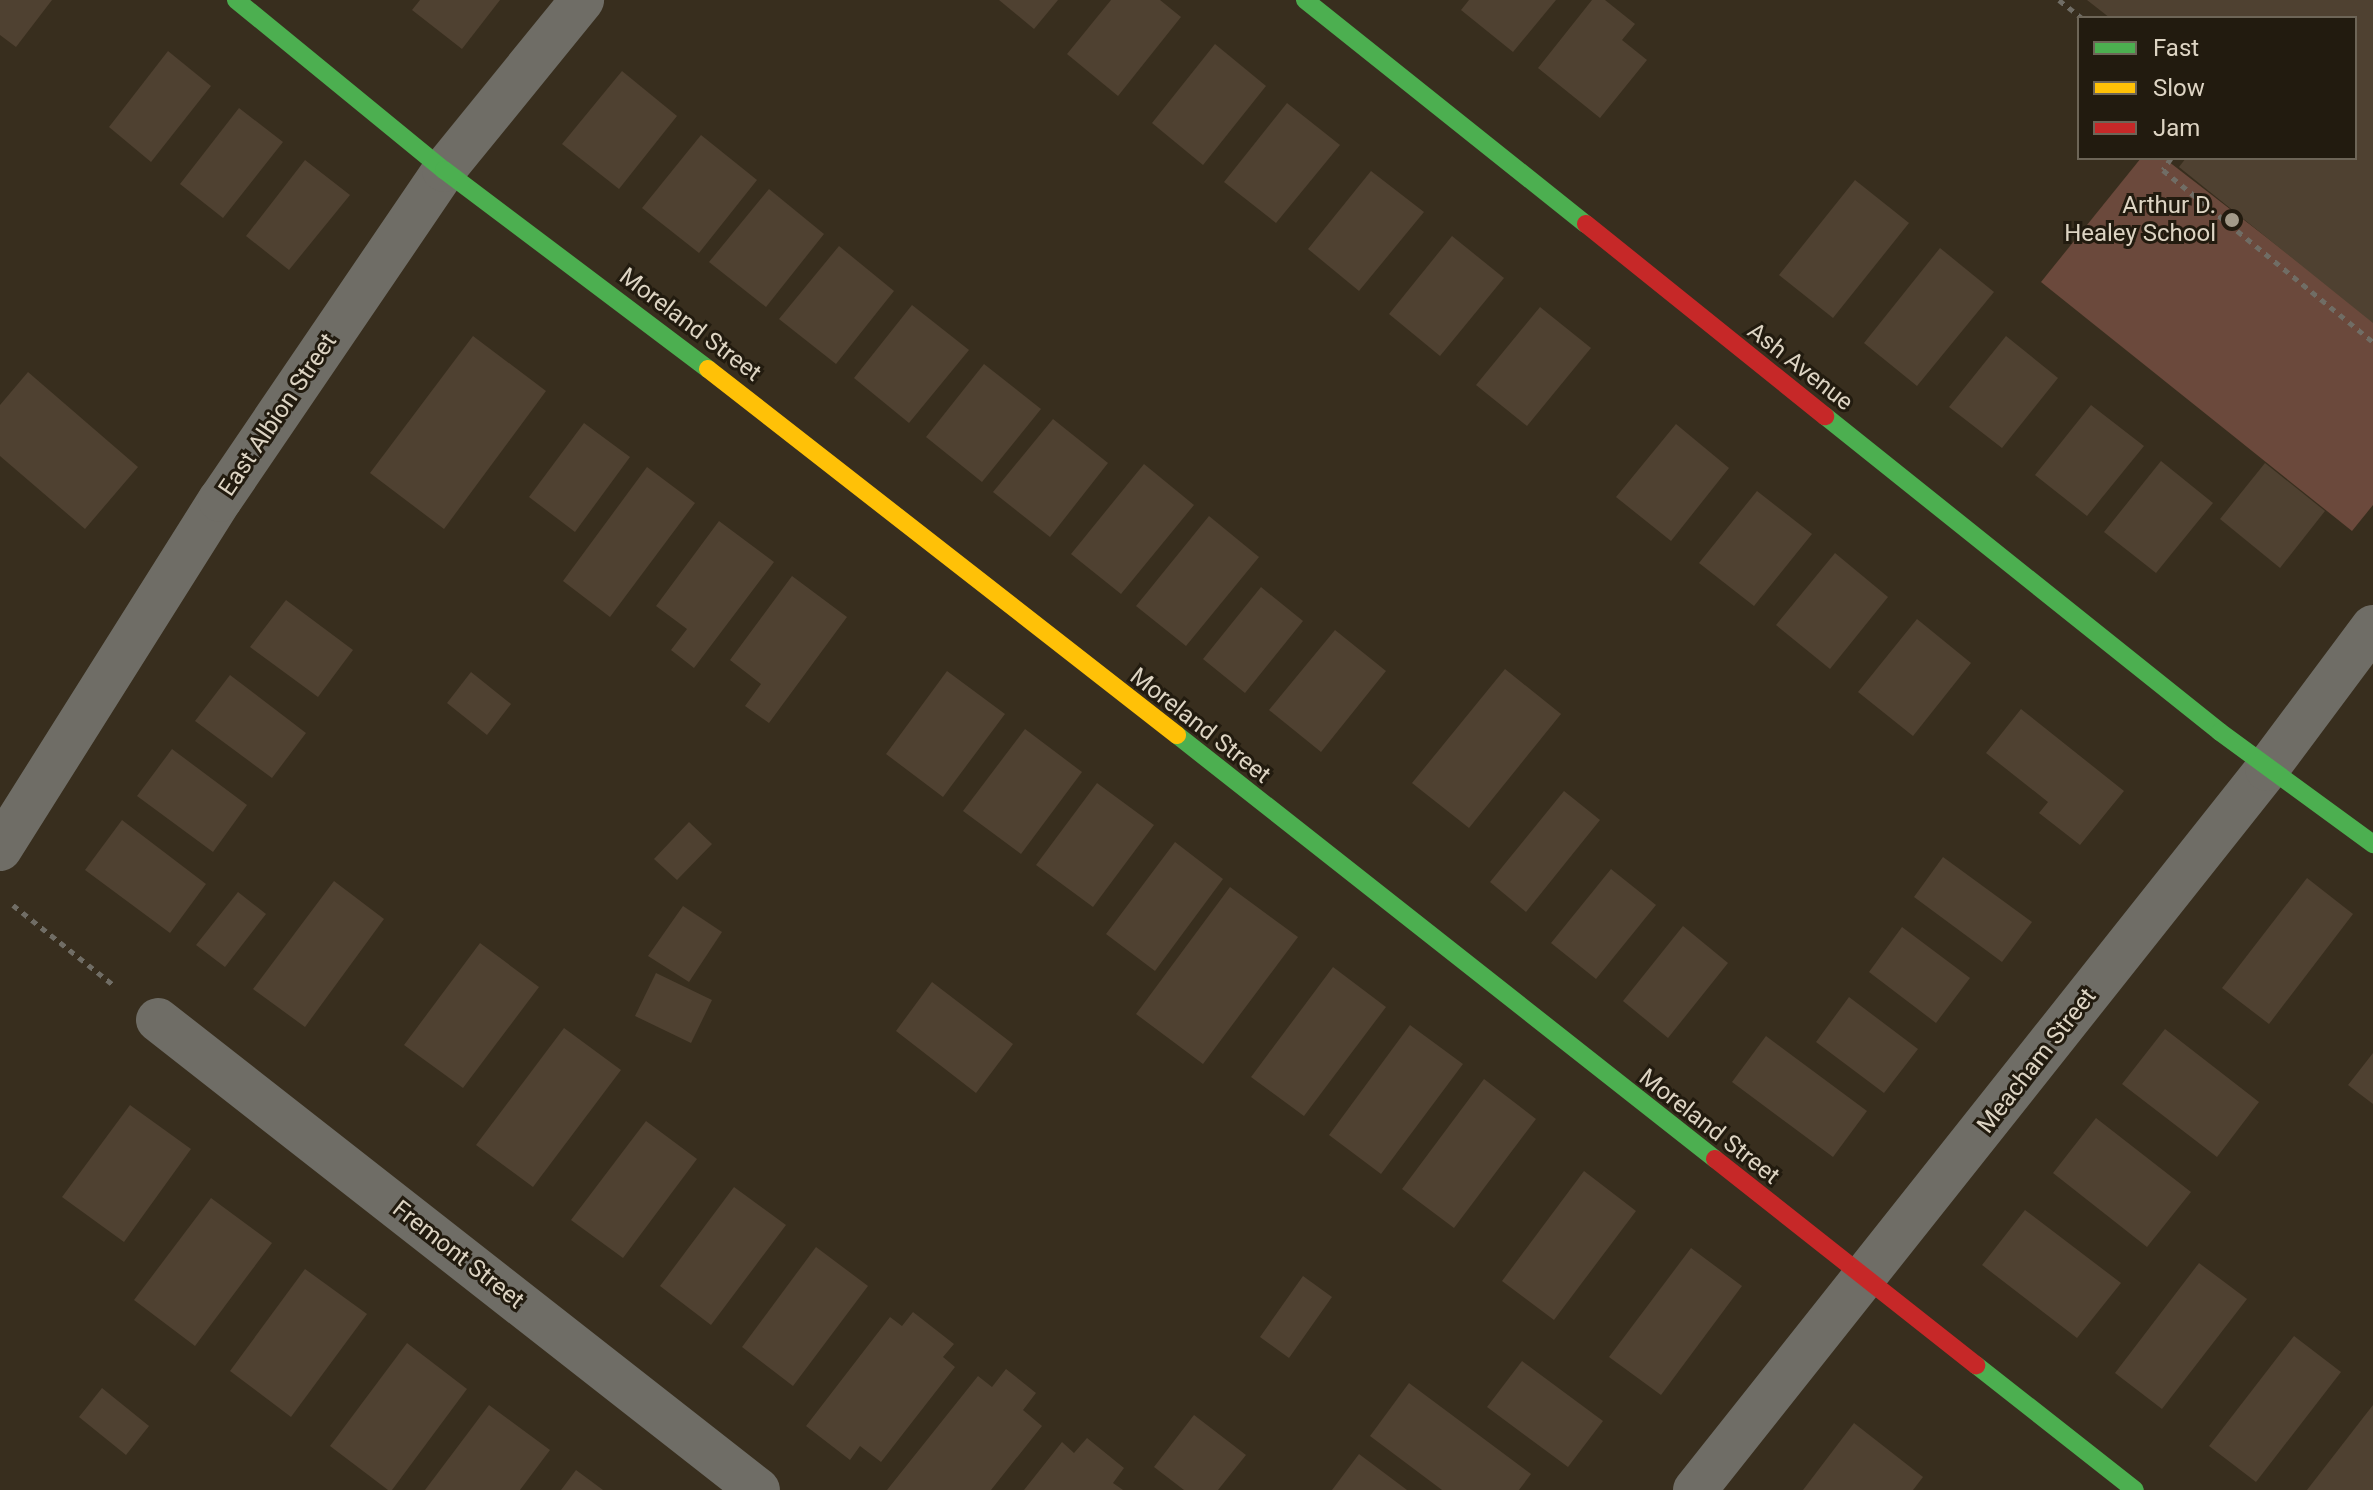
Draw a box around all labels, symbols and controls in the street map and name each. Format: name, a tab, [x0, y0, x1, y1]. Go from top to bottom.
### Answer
legend	[2077, 16, 2357, 160]
text: Fast	[2153, 34, 2199, 62]
text: Slow	[2153, 74, 2205, 102]
text: Jam	[2153, 114, 2200, 142]
place label: Arthur D. Healey School	[2064, 192, 2216, 248]
marker: Arthur D. Healey School	[2223, 211, 2241, 229]
street label: Moreland Street	[613, 262, 767, 388]
street label: Ash Avenue	[1742, 317, 1858, 417]
street label: East Albion Street	[213, 328, 343, 502]
street label: Moreland Street	[1124, 662, 1276, 790]
street label: Meacham Street	[1972, 983, 2102, 1139]
street label: Moreland Street	[1633, 1063, 1785, 1191]
street label: Fremont Street	[387, 1195, 529, 1315]

